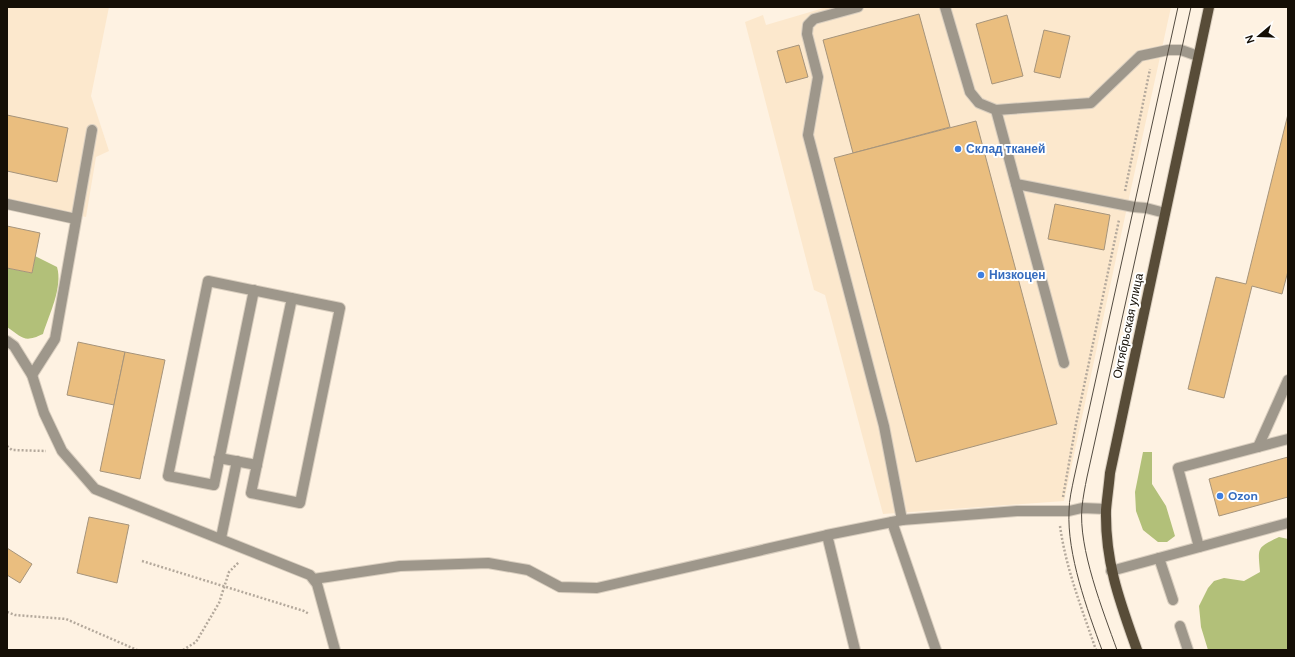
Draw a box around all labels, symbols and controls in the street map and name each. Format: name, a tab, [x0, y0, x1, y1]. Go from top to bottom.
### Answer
north arrow	[1239, 16, 1279, 56]
text: N	[1242, 33, 1257, 45]
place label: Склад тканей	[966, 141, 1045, 157]
marker: Склад тканей	[953, 144, 963, 154]
place label: Низкоцен	[989, 267, 1045, 283]
marker: Низкоцен	[976, 270, 986, 280]
street label: Октябрьская улица	[1109, 272, 1147, 380]
place label: Ozon	[1228, 488, 1258, 504]
marker: Ozon	[1215, 491, 1225, 501]

